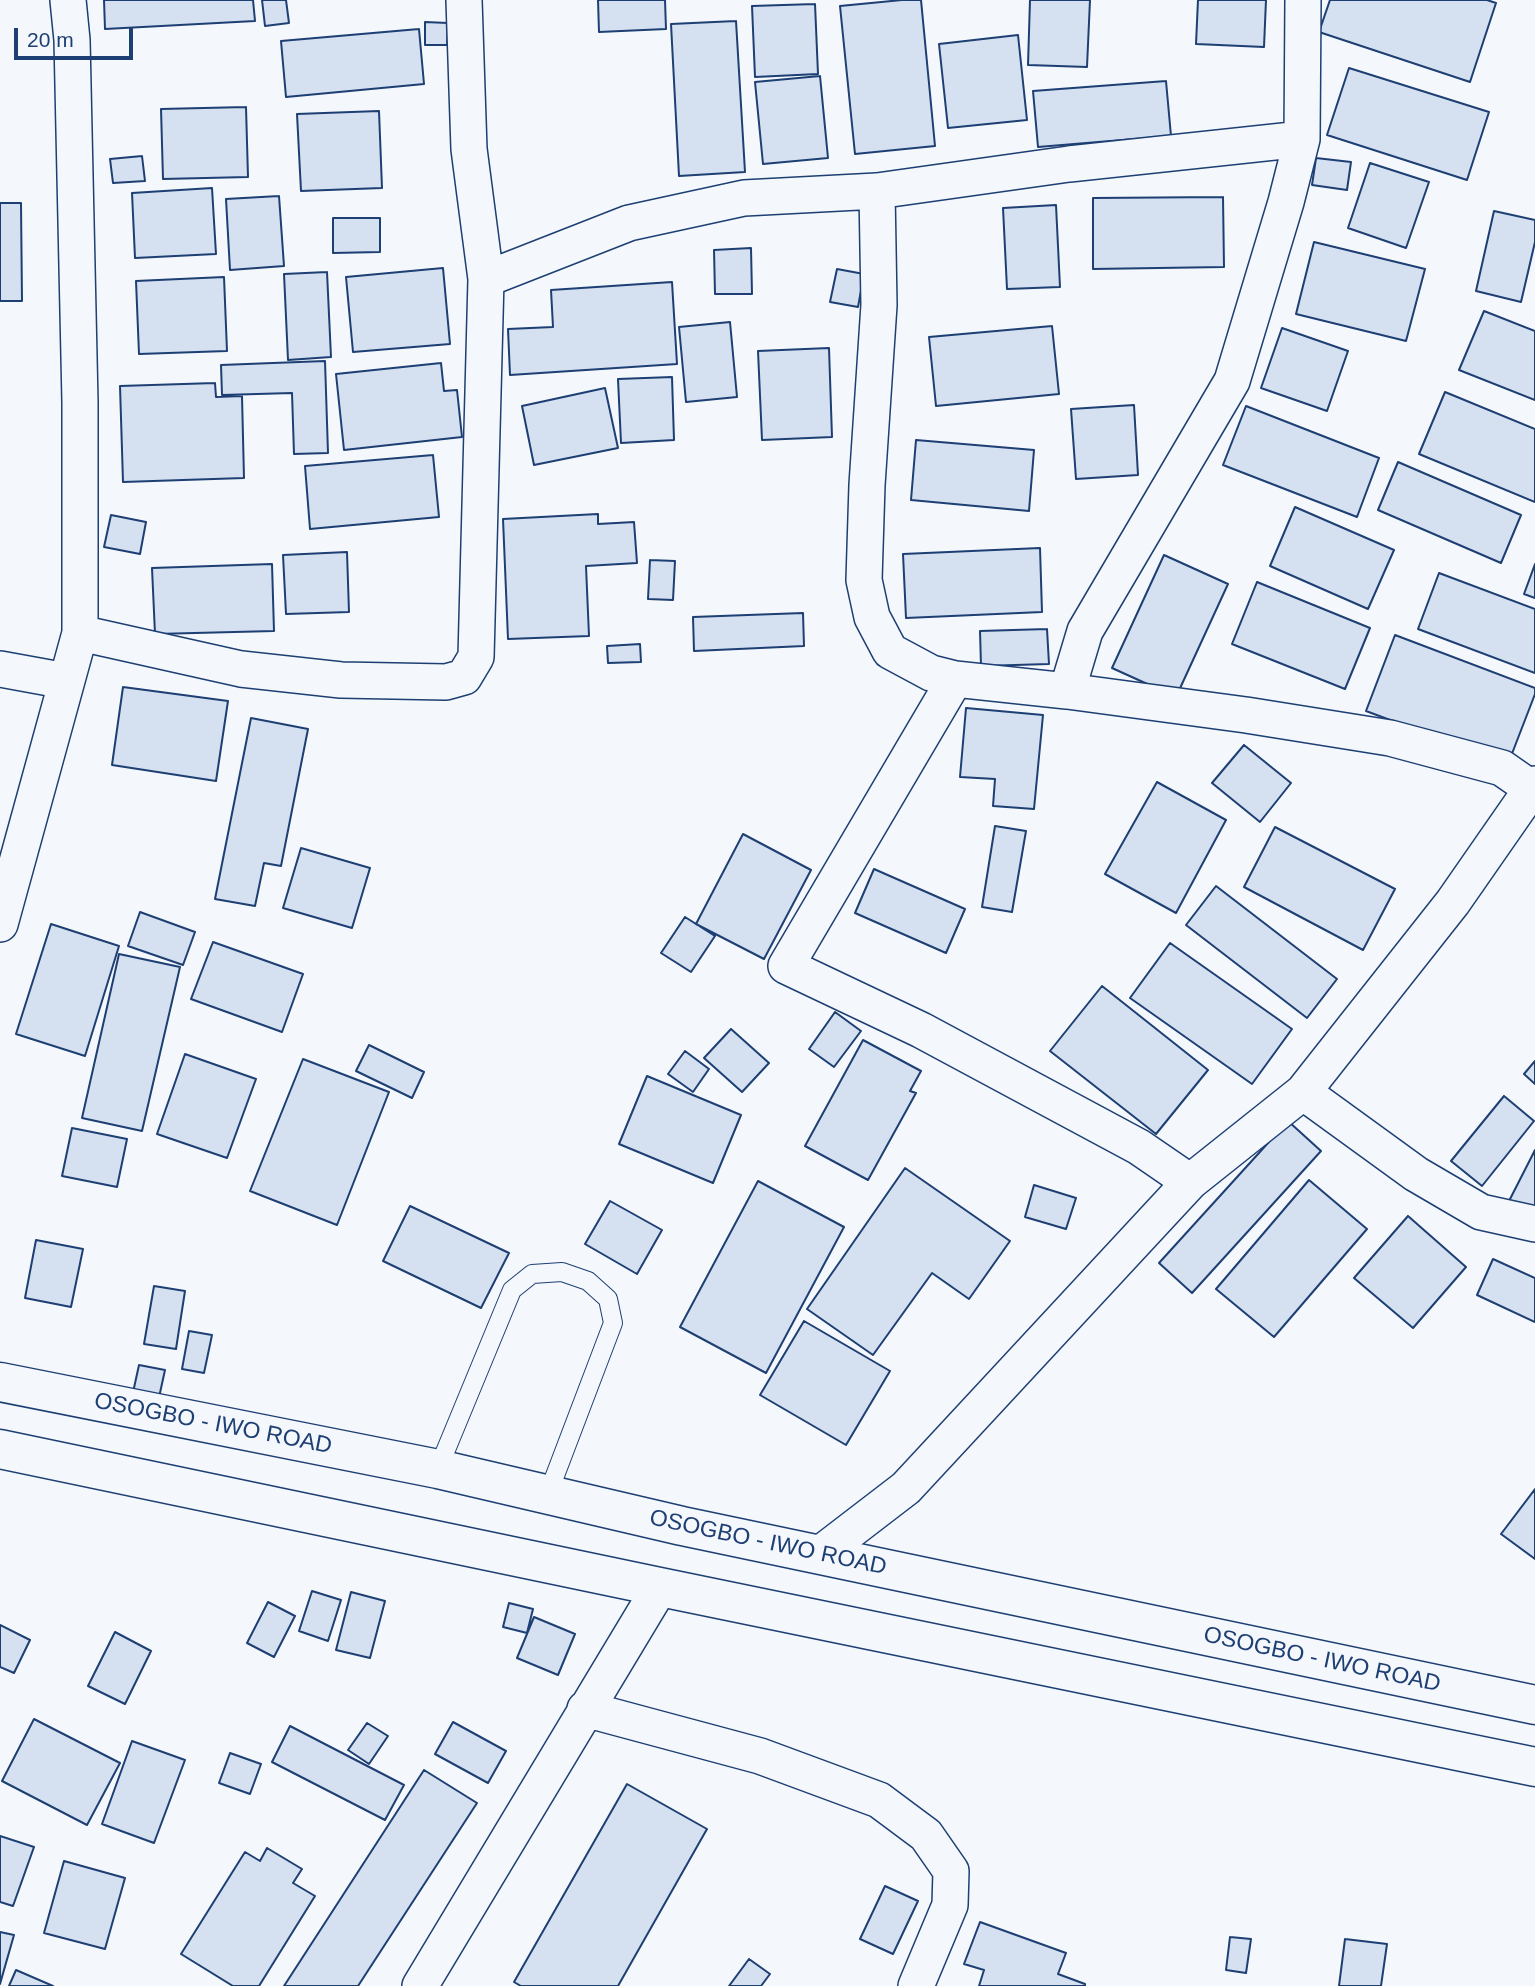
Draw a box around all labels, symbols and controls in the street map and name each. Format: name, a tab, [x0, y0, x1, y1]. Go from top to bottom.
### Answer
scale bar	[18, 14, 136, 58]
text: 20 m	[27, 28, 74, 51]
street label: OSOGBO - IWO ROAD	[92, 1387, 334, 1461]
street label: OSOGBO - IWO ROAD	[647, 1504, 889, 1582]
street label: OSOGBO - IWO ROAD	[1201, 1621, 1443, 1699]

